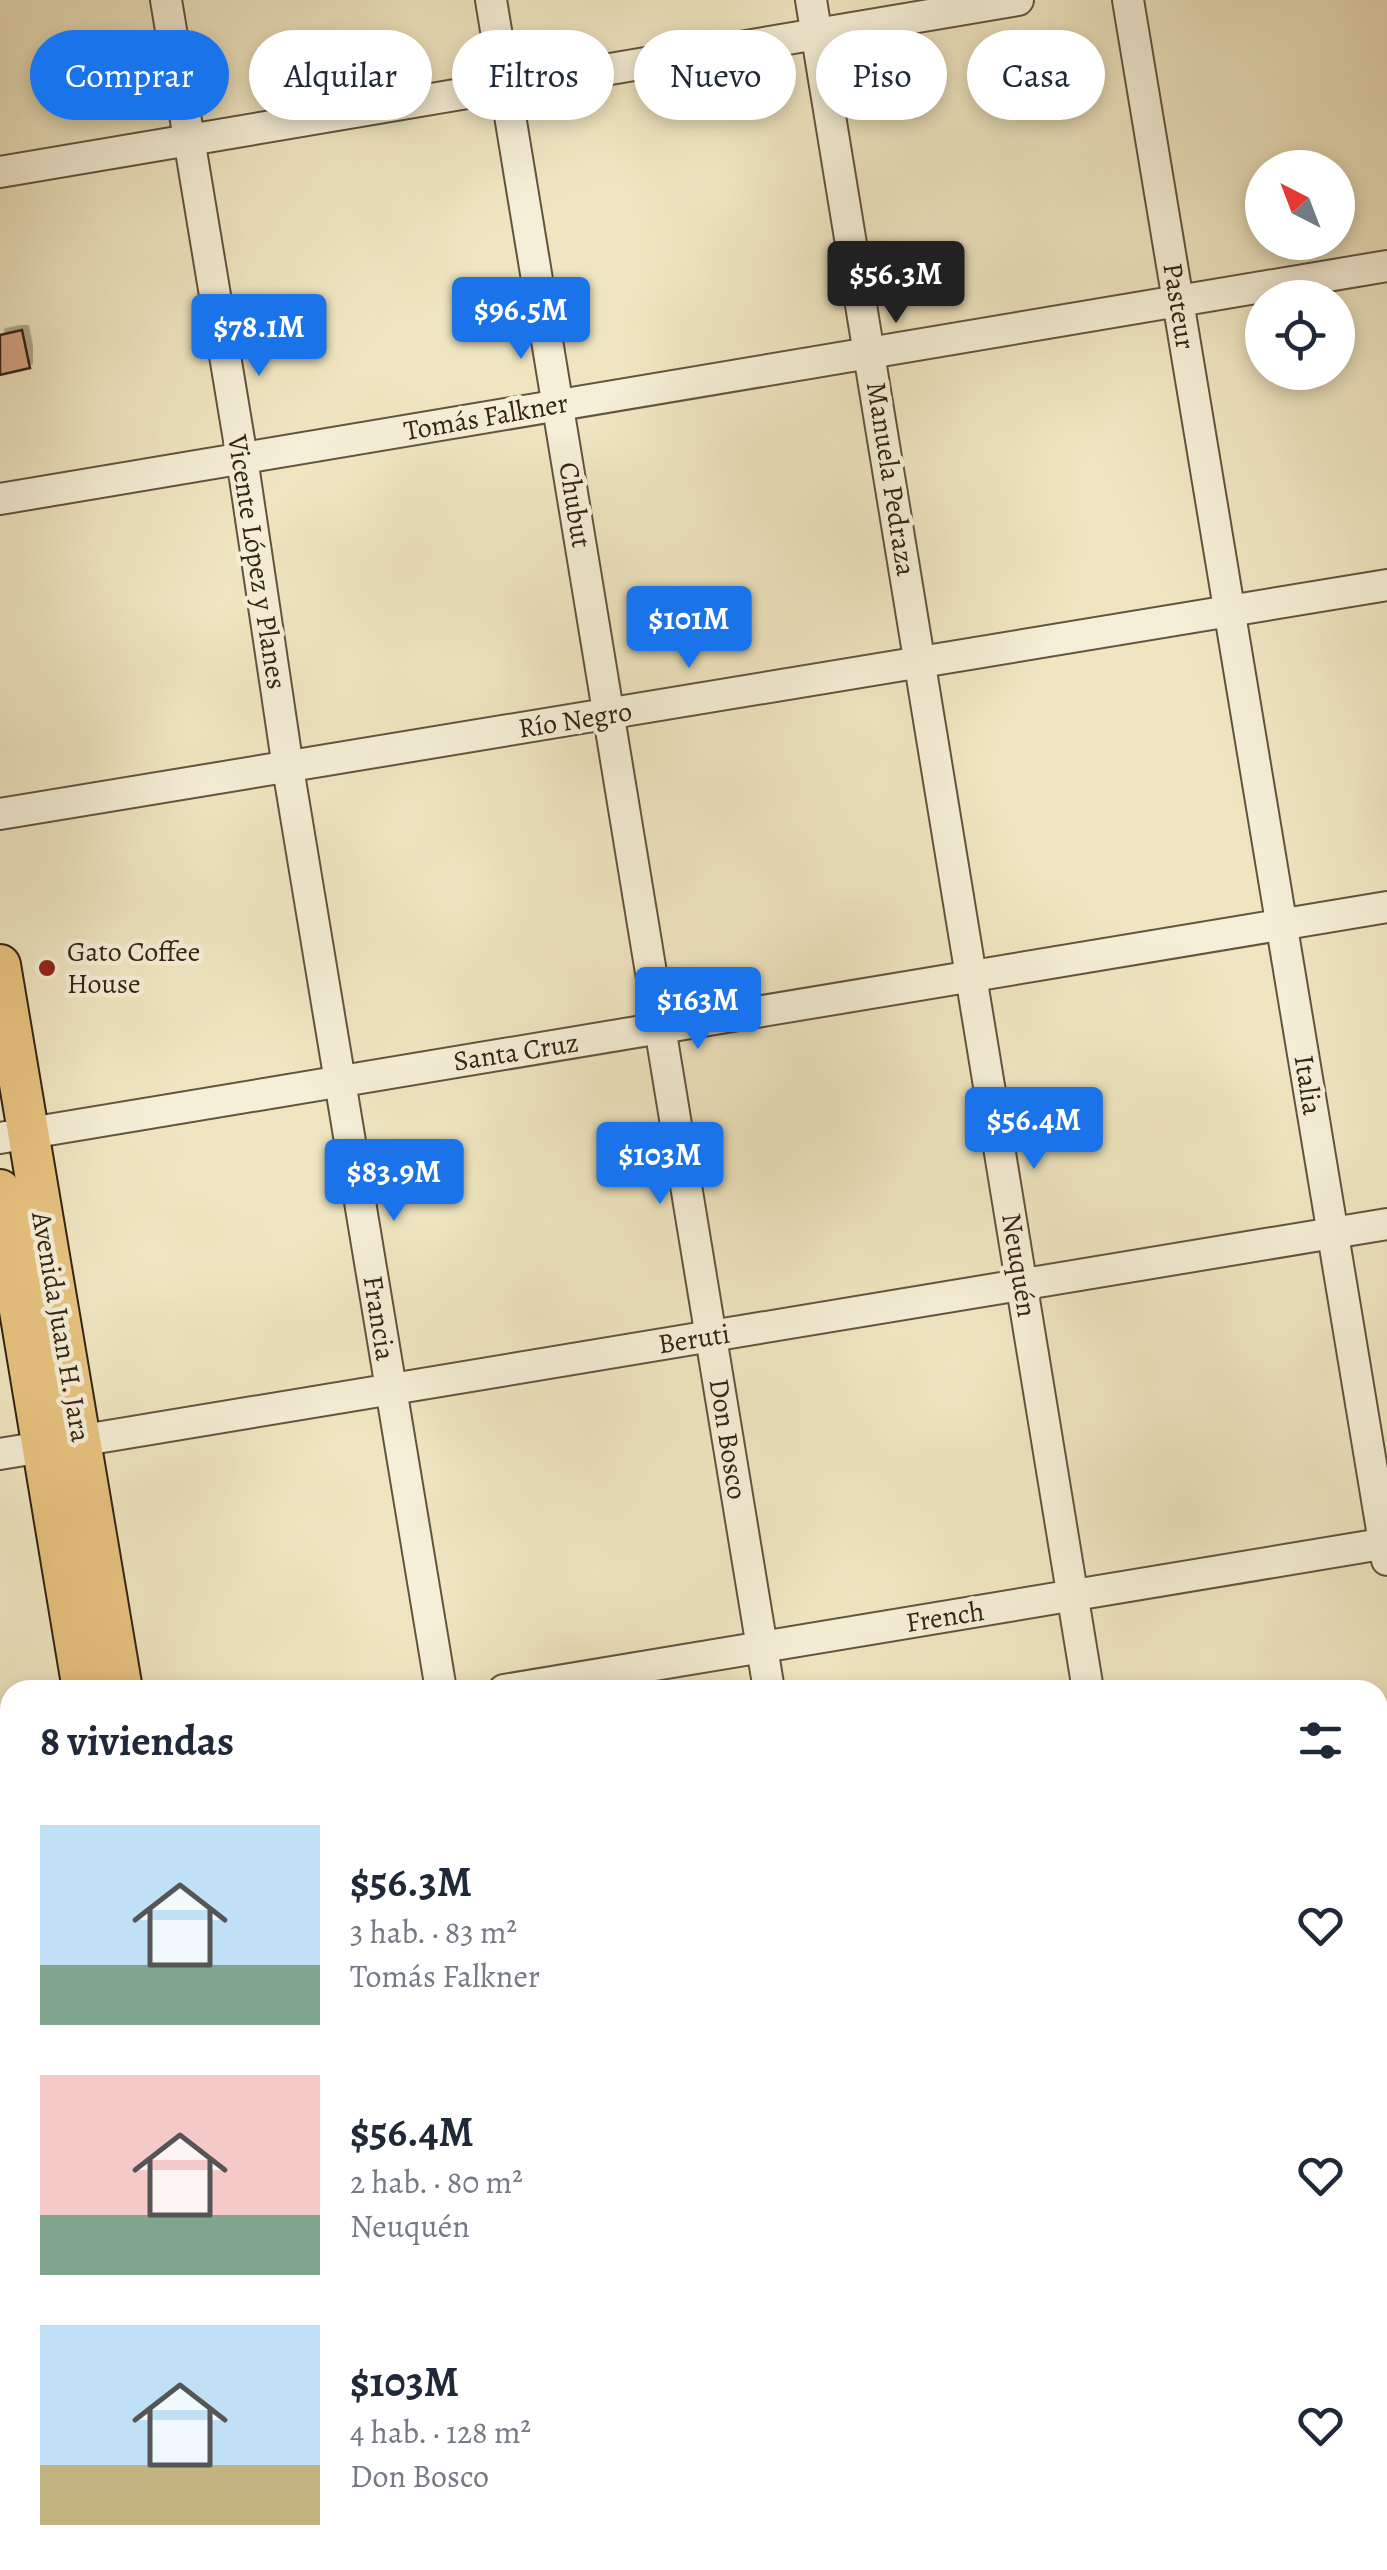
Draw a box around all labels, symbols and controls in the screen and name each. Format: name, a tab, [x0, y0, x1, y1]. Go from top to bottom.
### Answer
chip: Comprar	[30, 30, 229, 120]
chip: Alquilar	[249, 30, 432, 120]
chip: Filtros	[452, 30, 614, 120]
chip: Nuevo	[634, 30, 796, 120]
chip: Piso	[816, 30, 947, 120]
chip: Casa	[967, 30, 1105, 120]
north arrow	[1245, 150, 1355, 260]
map controls	[1245, 150, 1355, 390]
pin: $56.3M	[815, 241, 977, 326]
text: $56.3M	[850, 251, 943, 295]
street label: Pasteur	[1153, 260, 1205, 352]
pin: $96.5M	[440, 277, 602, 362]
button: locate	[1245, 280, 1355, 390]
text: $96.5M	[474, 287, 568, 331]
pin: $78.1M	[178, 294, 340, 379]
text: $78.1M	[213, 304, 305, 348]
street label: Manuela Pedraza	[857, 379, 925, 579]
street label: Tomás Falkner	[401, 384, 571, 450]
street label: Vicente López y Planes	[218, 431, 296, 692]
street label: Chubut	[549, 459, 601, 551]
pin: $101M	[619, 586, 759, 671]
text: $101M	[649, 596, 729, 640]
street label: Río Negro	[515, 692, 635, 748]
place label: Gato Coffee House	[67, 933, 200, 1003]
marker: Gato Coffee House	[36, 957, 58, 979]
pin: $163M	[628, 967, 768, 1052]
text: $163M	[657, 977, 739, 1021]
street label: Santa Cruz	[451, 1023, 581, 1081]
street label: Italia	[1285, 1052, 1331, 1118]
pin: $56.4M	[953, 1087, 1115, 1172]
text: $56.4M	[987, 1097, 1081, 1141]
pin: $103M	[590, 1122, 730, 1207]
text: $103M	[618, 1132, 702, 1176]
pin: $83.9M	[313, 1139, 475, 1224]
text: $83.9M	[347, 1149, 441, 1193]
street label: Avenida Juan H. Jara	[22, 1208, 100, 1445]
street label: Neuquén	[992, 1210, 1046, 1320]
street label: Francia	[354, 1273, 404, 1363]
street label: Beruti	[655, 1315, 733, 1363]
street label: Don Bosco	[700, 1376, 756, 1502]
street label: French	[903, 1592, 987, 1642]
text: 8 viviendas	[40, 1712, 234, 1769]
icon: filters	[1293, 1713, 1348, 1768]
text: $56.3M	[350, 1853, 472, 1910]
icon: home	[120, 1865, 240, 1985]
icon: heart	[1293, 1898, 1348, 1953]
text: 3 hab. · 83 m²	[350, 1910, 517, 1954]
text: Tomás Falkner	[350, 1954, 540, 1998]
text: $56.4M	[350, 2103, 474, 2160]
icon: home	[120, 2115, 240, 2235]
icon: heart	[1293, 2148, 1348, 2203]
text: 2 hab. · 80 m²	[350, 2160, 523, 2204]
text: Neuquén	[350, 2204, 470, 2248]
text: $103M	[350, 2353, 459, 2410]
icon: home	[120, 2365, 240, 2485]
icon: heart	[1293, 2398, 1348, 2453]
text: 4 hab. · 128 m²	[350, 2410, 531, 2454]
text: Don Bosco	[350, 2454, 489, 2498]

